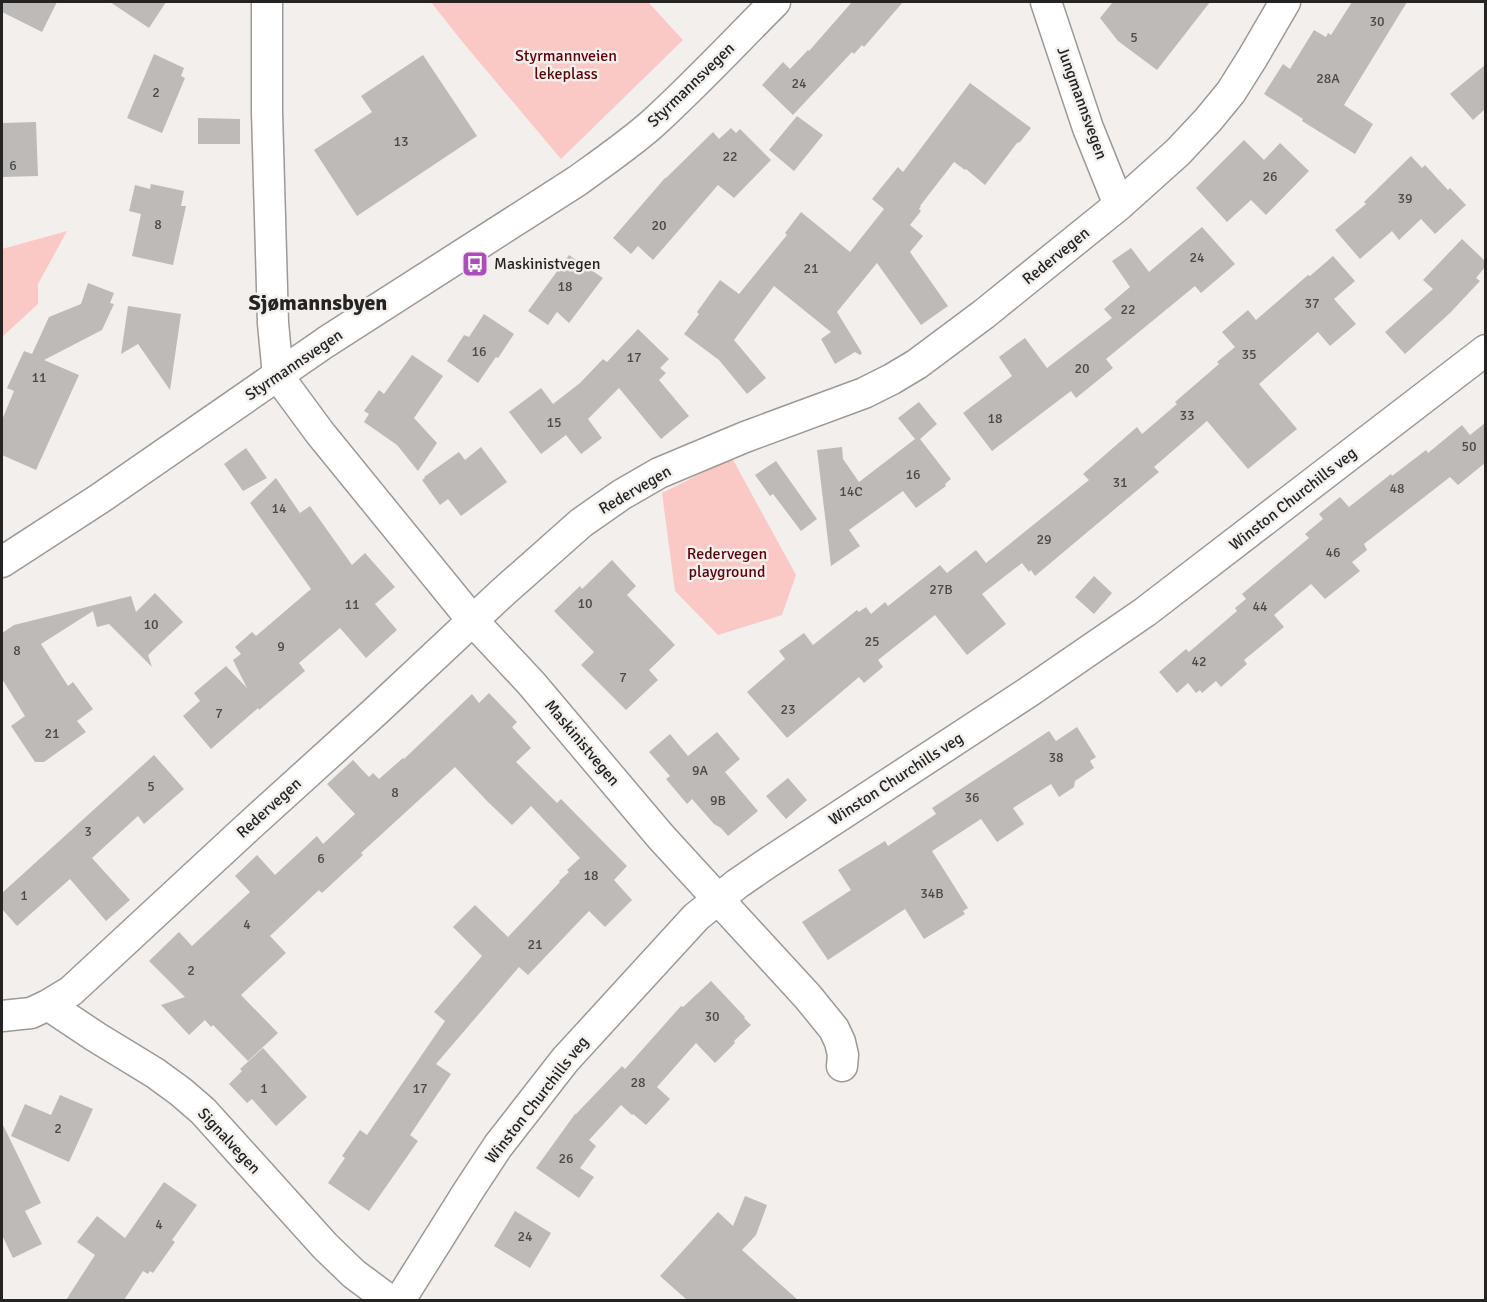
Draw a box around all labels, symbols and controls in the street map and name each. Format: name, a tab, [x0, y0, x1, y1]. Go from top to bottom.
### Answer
house number: 30	[1369, 13, 1385, 30]
house number: 5	[1130, 29, 1138, 46]
street label: Styrmannsvegen	[643, 38, 739, 132]
street label: Jungmannsvegen	[1052, 44, 1112, 162]
park label: Styrmannveien lekeplass	[515, 46, 617, 84]
house number: 28A	[1316, 70, 1340, 87]
house number: 24	[791, 75, 807, 92]
house number: 2	[152, 84, 160, 101]
house number: 13	[393, 133, 409, 150]
house number: 22	[722, 148, 738, 165]
house number: 6	[9, 157, 17, 174]
house number: 26	[1262, 168, 1278, 185]
house number: 39	[1397, 190, 1413, 207]
house number: 8	[154, 216, 162, 233]
house number: 20	[651, 217, 667, 234]
street label: Redervegen	[1018, 223, 1094, 289]
bus stop icon: Maskinistvegen	[460, 249, 490, 279]
house number: 24	[1189, 249, 1205, 266]
place label: Maskinistvegen	[494, 254, 600, 274]
house number: 21	[803, 260, 819, 277]
house number: 18	[557, 278, 573, 295]
district label: Sjømannsbyen	[249, 289, 387, 316]
house number: 37	[1304, 295, 1320, 312]
house number: 22	[1120, 301, 1136, 318]
street label: Styrmannsvegen	[241, 325, 347, 405]
house number: 16	[471, 343, 487, 360]
house number: 35	[1241, 346, 1257, 363]
house number: 17	[626, 349, 642, 366]
house number: 20	[1074, 360, 1090, 377]
house number: 11	[31, 369, 47, 386]
house number: 33	[1179, 407, 1195, 424]
house number: 18	[987, 410, 1003, 427]
house number: 15	[546, 414, 562, 431]
house number: 50	[1461, 438, 1477, 455]
street label: Winston Churchills veg	[1225, 443, 1361, 555]
street label: Redervegen	[595, 461, 675, 519]
house number: 16	[905, 466, 921, 483]
house number: 31	[1112, 474, 1128, 491]
house number: 48	[1389, 480, 1405, 497]
house number: 14C	[839, 483, 863, 500]
house number: 14	[271, 500, 287, 517]
house number: 29	[1036, 531, 1052, 548]
park label: Redervegen playground	[687, 544, 767, 582]
house number: 46	[1325, 544, 1341, 561]
house number: 27B	[929, 581, 953, 598]
house number: 10	[577, 595, 593, 612]
house number: 11	[344, 596, 360, 613]
house number: 44	[1252, 598, 1268, 615]
house number: 10	[143, 616, 159, 633]
house number: 25	[864, 633, 880, 650]
house number: 9	[277, 638, 285, 655]
house number: 8	[13, 642, 21, 659]
house number: 42	[1191, 653, 1207, 670]
house number: 7	[619, 669, 627, 686]
street label: Maskinistvegen	[540, 696, 624, 790]
house number: 23	[780, 701, 796, 718]
house number: 7	[215, 705, 223, 722]
house number: 21	[44, 725, 60, 742]
street label: Winston Churchills veg	[825, 728, 967, 830]
house number: 38	[1048, 749, 1064, 766]
house number: 9A	[692, 762, 708, 779]
street label: Redervegen	[232, 774, 306, 842]
house number: 5	[147, 778, 155, 795]
house number: 8	[391, 784, 399, 801]
house number: 36	[964, 789, 980, 806]
house number: 9B	[710, 792, 726, 809]
house number: 3	[84, 823, 92, 840]
house number: 6	[317, 850, 325, 867]
house number: 18	[583, 867, 599, 884]
house number: 34B	[920, 885, 944, 902]
house number: 1	[20, 887, 28, 904]
house number: 4	[243, 916, 251, 933]
house number: 21	[527, 936, 543, 953]
house number: 2	[187, 962, 195, 979]
house number: 30	[704, 1008, 720, 1025]
street label: Winston Churchills veg	[481, 1032, 593, 1168]
house number: 28	[630, 1074, 646, 1091]
house number: 1	[260, 1080, 268, 1097]
house number: 17	[412, 1080, 428, 1097]
street label: Signalvegen	[193, 1104, 265, 1178]
house number: 2	[54, 1120, 62, 1137]
house number: 26	[558, 1150, 574, 1167]
house number: 4	[155, 1216, 163, 1233]
house number: 24	[517, 1228, 533, 1245]

